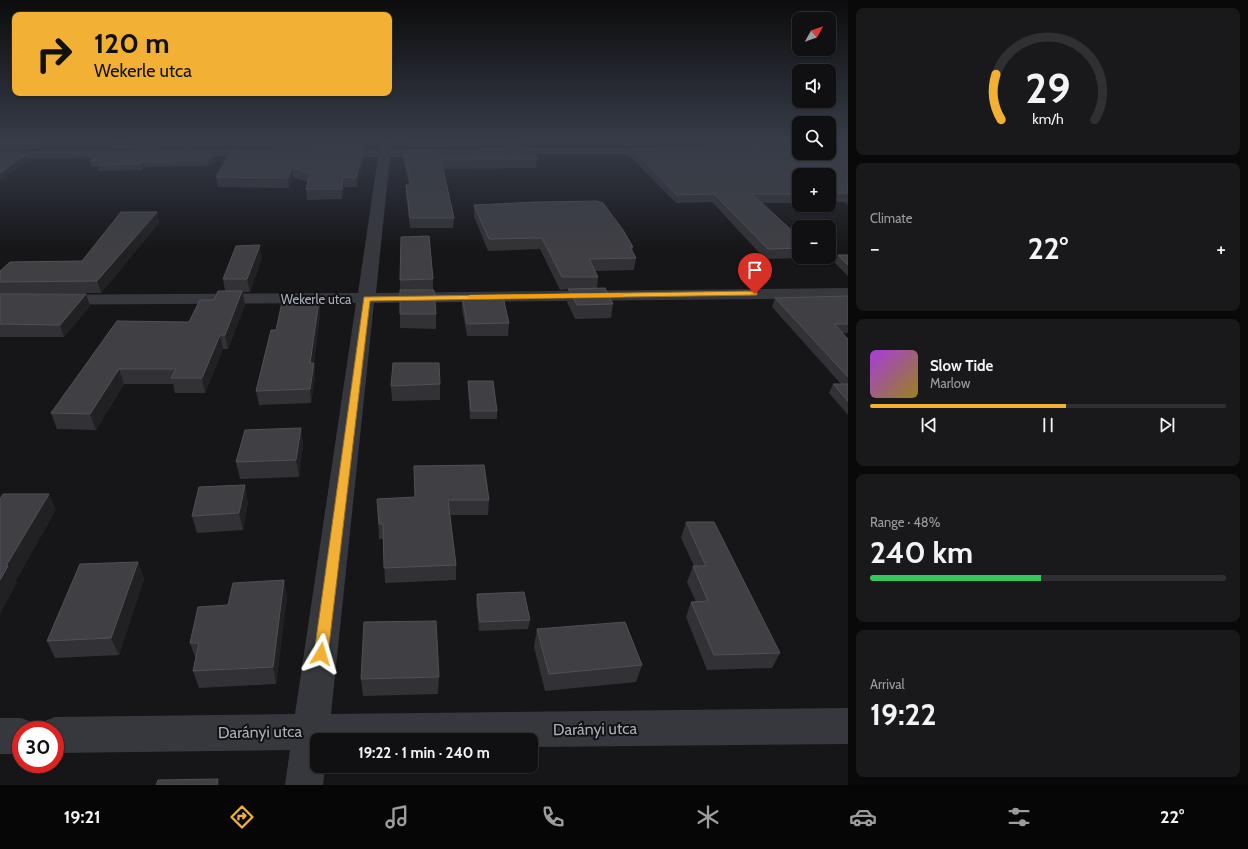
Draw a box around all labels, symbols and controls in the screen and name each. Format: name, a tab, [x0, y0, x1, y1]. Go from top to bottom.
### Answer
north arrow	[792, 12, 836, 56]
map controls	[792, 12, 836, 264]
text: 120 m	[94, 26, 170, 60]
icon: right	[28, 28, 80, 80]
text: Wekerle utca	[94, 60, 192, 82]
text: 29	[1025, 63, 1071, 113]
button: sound	[792, 64, 836, 108]
text: km/h	[1032, 109, 1064, 127]
button: search	[792, 116, 836, 160]
button: +	[792, 168, 836, 212]
text: Climate	[870, 210, 912, 226]
button: −	[792, 220, 836, 264]
text: 22°	[1028, 230, 1068, 267]
text: −	[870, 235, 880, 262]
text: +	[1216, 235, 1226, 262]
pin	[738, 253, 772, 294]
icon: arrive	[744, 259, 766, 281]
street label: Wekerle utca	[281, 291, 352, 307]
text: Slow Tide	[930, 357, 993, 375]
text: Marlow	[930, 375, 970, 391]
icon: previous	[918, 414, 940, 436]
icon: pause	[1037, 414, 1059, 436]
icon: next	[1156, 414, 1178, 436]
text: Range · 48%	[870, 514, 940, 530]
text: 240 km	[870, 534, 973, 571]
position arrow	[300, 633, 342, 675]
text: Arrival	[870, 676, 905, 692]
text: 19:22	[870, 696, 936, 733]
street label: Darányi utca	[553, 719, 638, 739]
speed limit sign: 30	[12, 721, 64, 773]
street label: Darányi utca	[218, 722, 303, 742]
text: 19:22 · 1 min · 240 m	[358, 744, 490, 762]
icon: directions	[228, 803, 256, 831]
icon: music	[383, 803, 411, 831]
icon: phone	[539, 803, 567, 831]
icon: climate	[694, 803, 722, 831]
icon: car	[849, 803, 877, 831]
icon: filters	[1005, 803, 1033, 831]
text: 19:21	[64, 806, 101, 828]
text: 22°	[1160, 806, 1184, 828]

